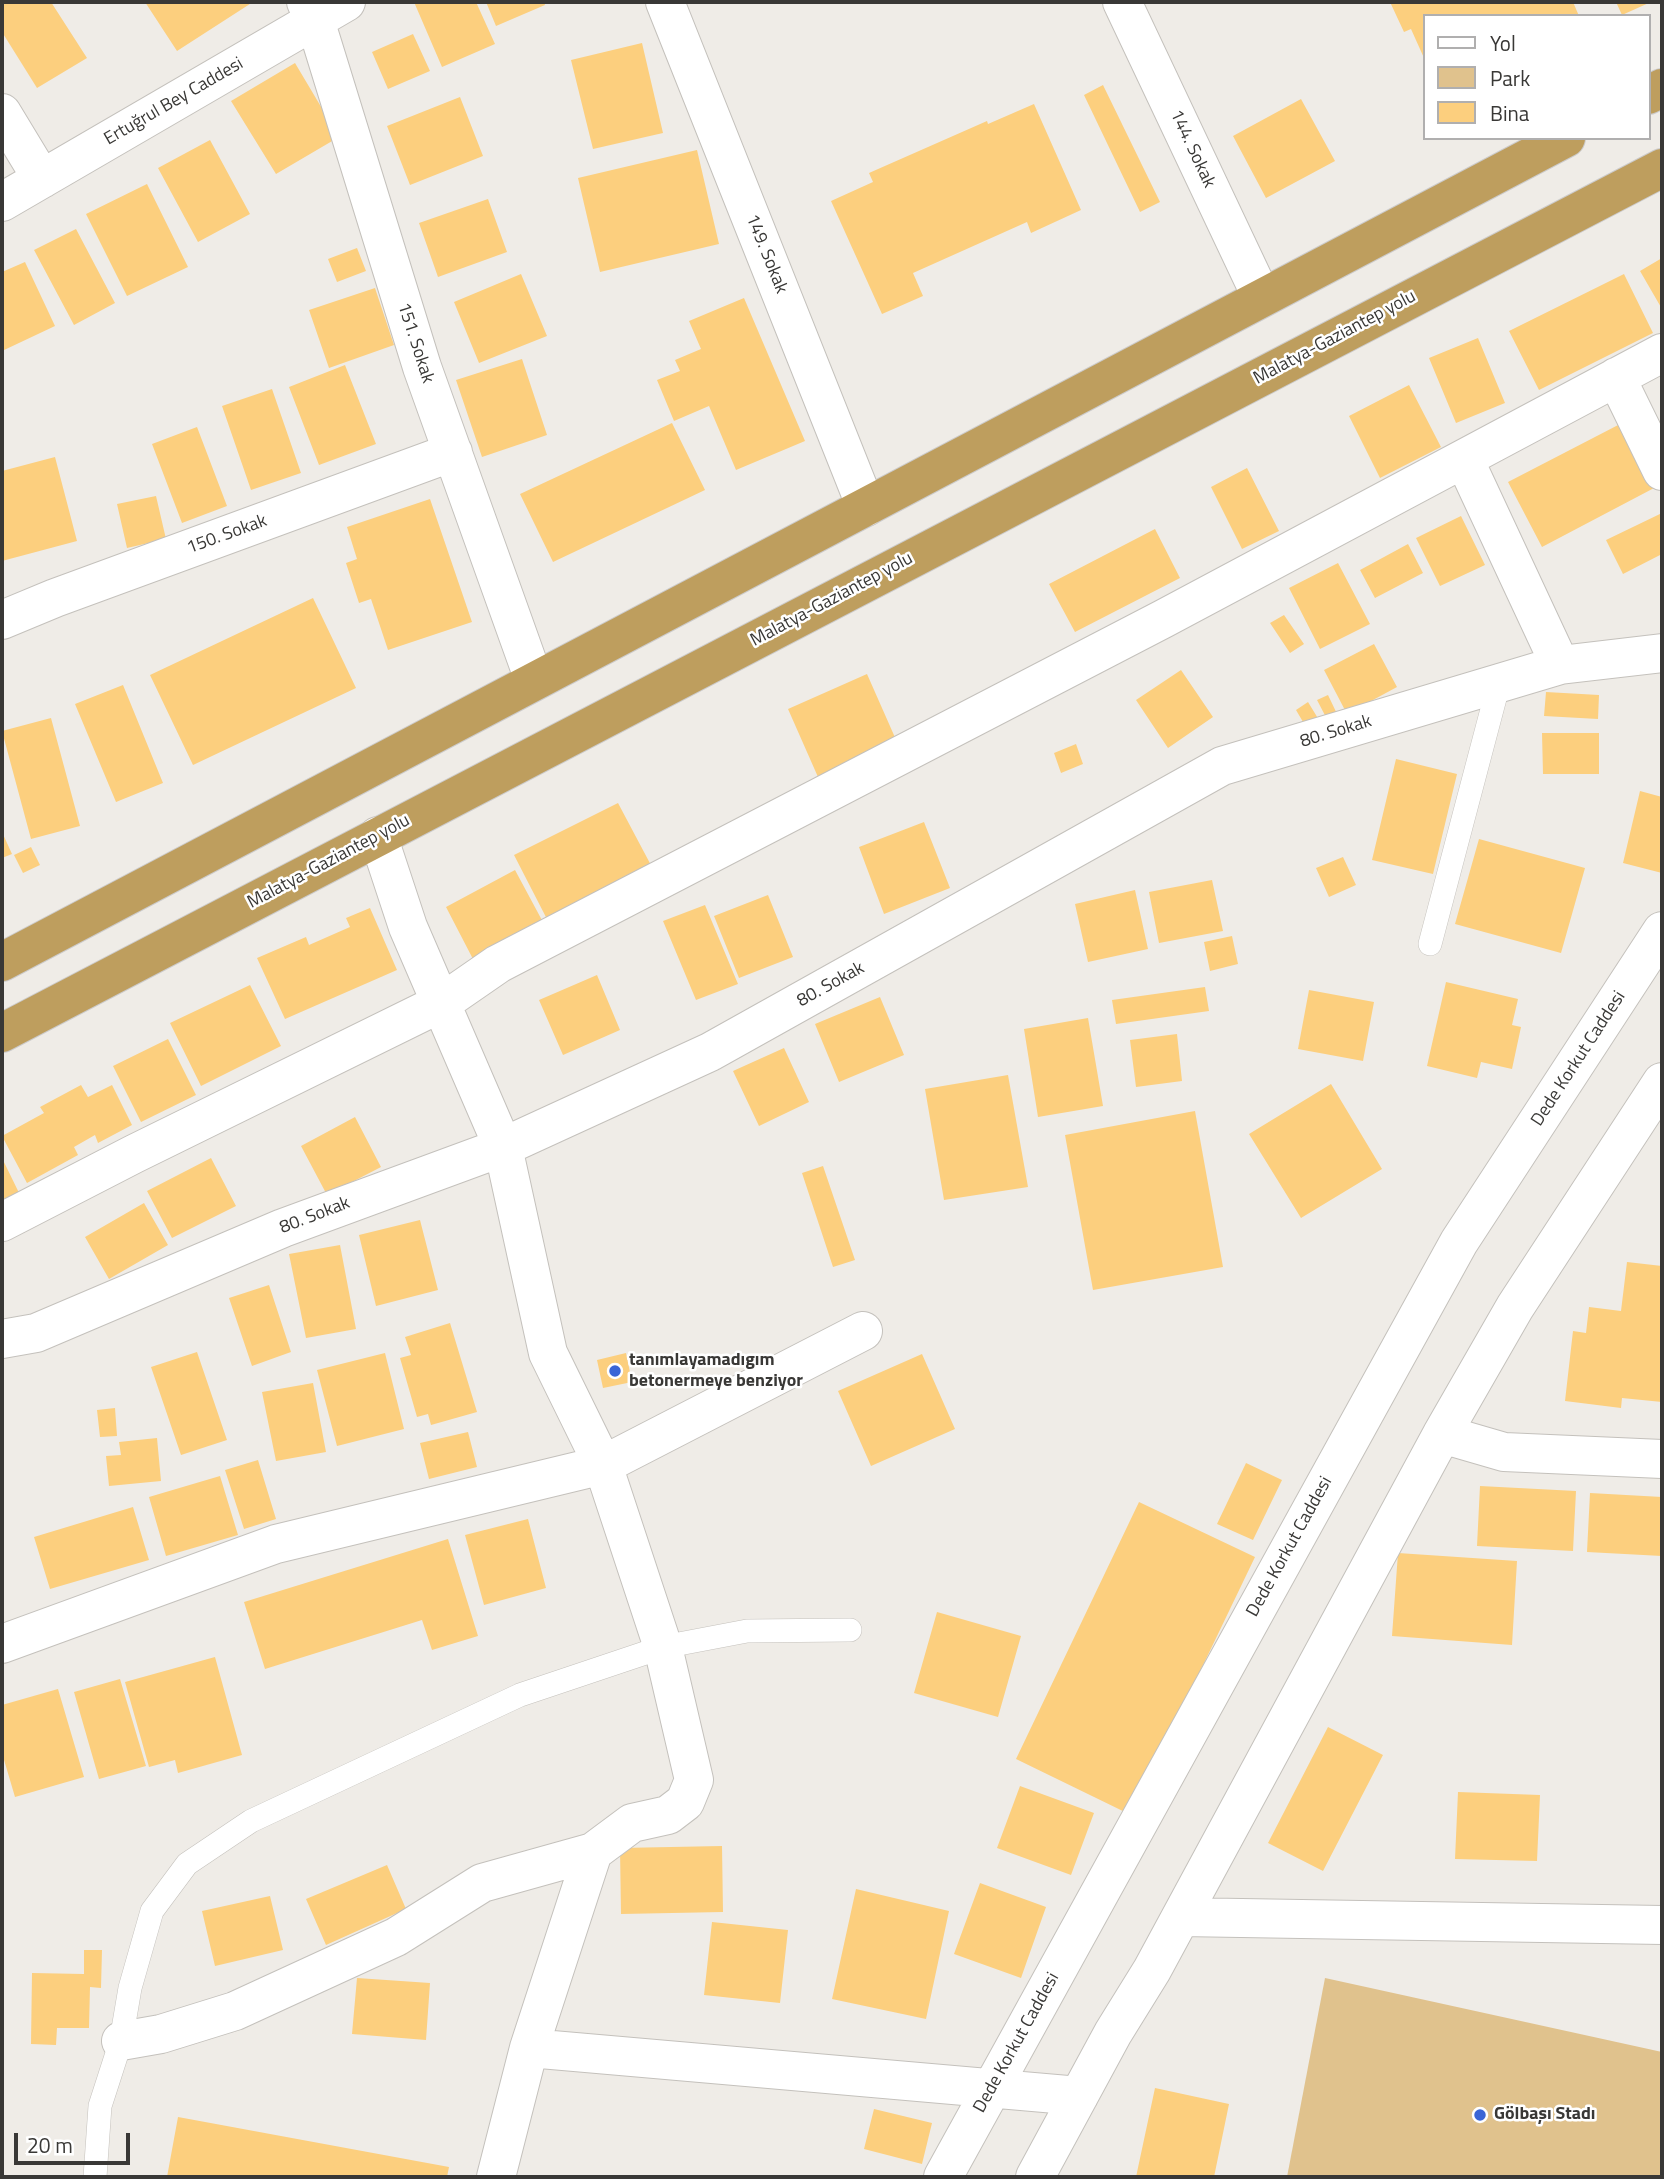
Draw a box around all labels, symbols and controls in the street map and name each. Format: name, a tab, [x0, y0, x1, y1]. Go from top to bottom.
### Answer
legend	[1422, 14, 1650, 140]
text: Yol	[1490, 27, 1516, 59]
street label: Ertuğrul Bey Caddesi	[101, 53, 247, 151]
text: Park	[1490, 62, 1530, 94]
text: Bina	[1490, 97, 1529, 129]
street label: 144. Sokak	[1165, 107, 1219, 191]
street label: 149. Sokak	[740, 211, 792, 297]
street label: Malatya-Gaziantep yolu	[1250, 286, 1420, 390]
street label: 151. Sokak	[392, 300, 438, 386]
street label: 150. Sokak	[184, 511, 270, 559]
street label: Malatya-Gaziantep yolu	[747, 548, 917, 652]
street label: 80. Sokak	[1298, 711, 1374, 753]
street label: Malatya-Gaziantep yolu	[244, 810, 414, 914]
street label: 80. Sokak	[794, 958, 868, 1012]
street label: Dede Korkut Caddesi	[1527, 987, 1631, 1131]
street label: 80. Sokak	[277, 1193, 353, 1239]
place label: tanımlayamadıgım betonermeye benziyor	[629, 1350, 803, 1392]
marker: tanımlayamadıgım betonermeye benziyor	[607, 1363, 623, 1379]
street label: Dede Korkut Caddesi	[1243, 1473, 1337, 1621]
street label: Dede Korkut Caddesi	[970, 1969, 1064, 2117]
place label: Gölbaşı Stadı	[1494, 2104, 1596, 2126]
marker: Gölbaşı Stadı	[1472, 2107, 1488, 2123]
scale bar	[18, 2120, 133, 2164]
text: 20 m	[27, 2129, 73, 2161]

